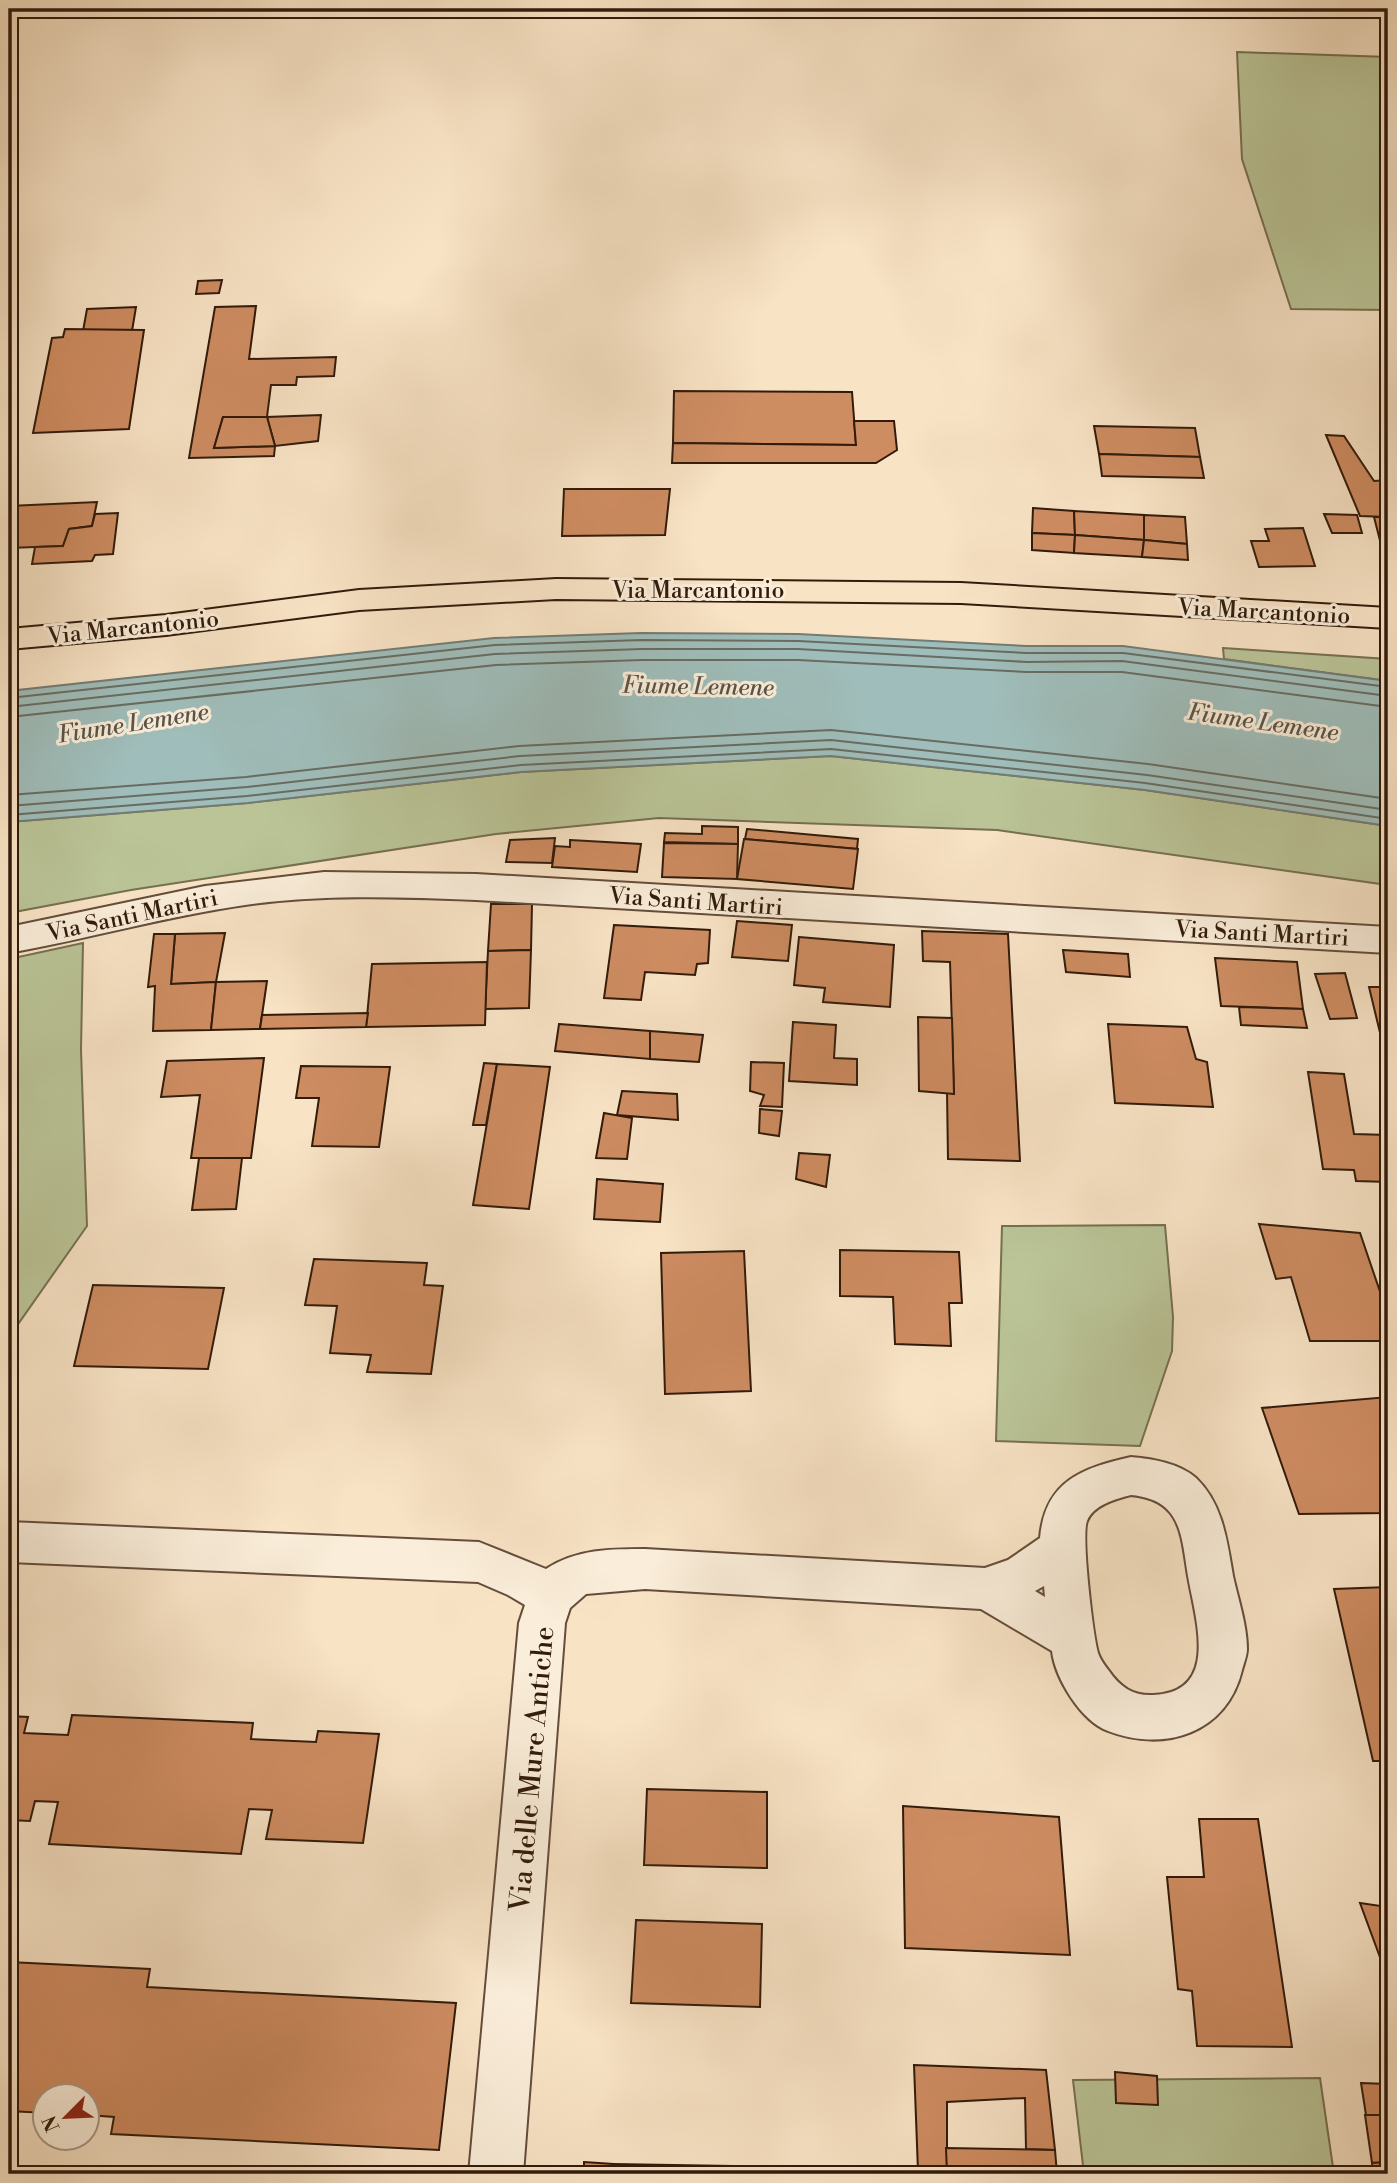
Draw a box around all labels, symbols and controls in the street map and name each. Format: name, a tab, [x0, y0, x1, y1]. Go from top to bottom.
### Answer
street label: Via Marcantonio	[611, 577, 784, 605]
street label: Via Marcantonio	[1176, 593, 1351, 630]
street label: Via Marcantonio	[45, 605, 220, 651]
water label: Fiume Lemene	[622, 671, 774, 703]
water label: Fiume Lemene	[56, 697, 211, 751]
water label: Fiume Lemene	[1185, 698, 1340, 748]
street label: Via Santi Martiri	[607, 882, 784, 922]
street label: Via Santi Martiri	[43, 884, 220, 948]
street label: Via Santi Martiri	[1173, 915, 1350, 953]
street label: Via delle Mure Antiche	[502, 1625, 562, 1914]
north arrow	[32, 2082, 102, 2152]
text: N	[37, 2112, 65, 2135]

